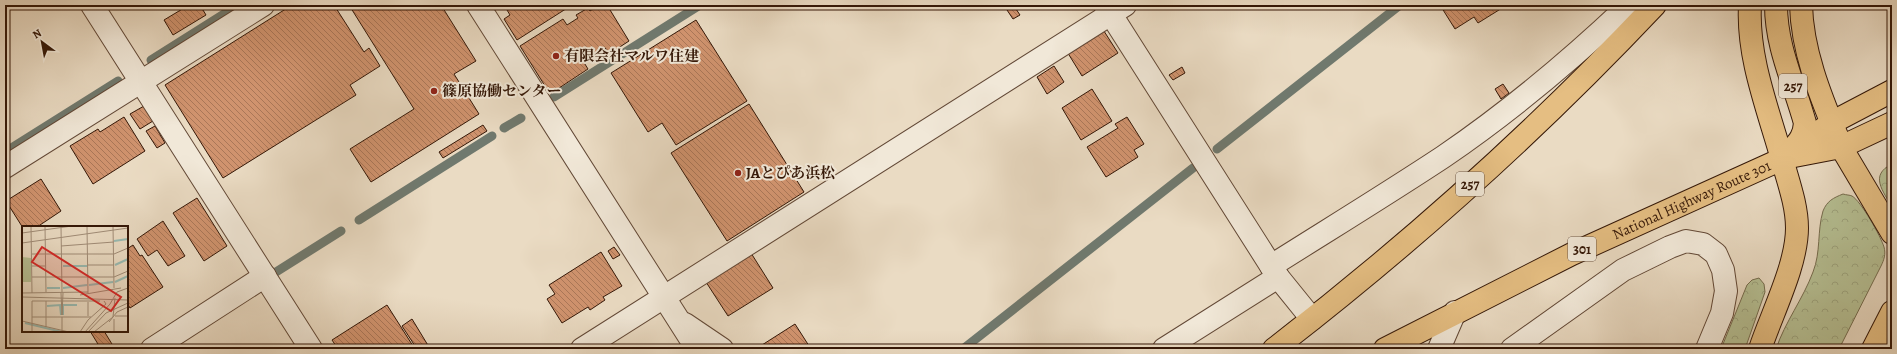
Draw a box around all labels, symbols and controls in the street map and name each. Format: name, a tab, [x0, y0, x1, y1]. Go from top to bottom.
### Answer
north arrow	[22, 22, 62, 62]
text: N	[30, 25, 44, 42]
place label: 有限会社マルワ住建	[564, 46, 699, 66]
marker: 有限会社マルワ住建	[551, 51, 561, 61]
road number: 257	[1779, 74, 1807, 98]
place label: 篠原協働センター	[442, 81, 561, 101]
marker: 篠原協働センター	[429, 86, 439, 96]
street label: National Highway Route 301	[1609, 155, 1774, 244]
place label: JAとぴあ浜松	[746, 163, 835, 183]
marker: JAとぴあ浜松	[733, 168, 743, 178]
road number: 257	[1456, 172, 1484, 196]
inset map	[22, 226, 128, 332]
road number: 301	[1568, 237, 1596, 261]

